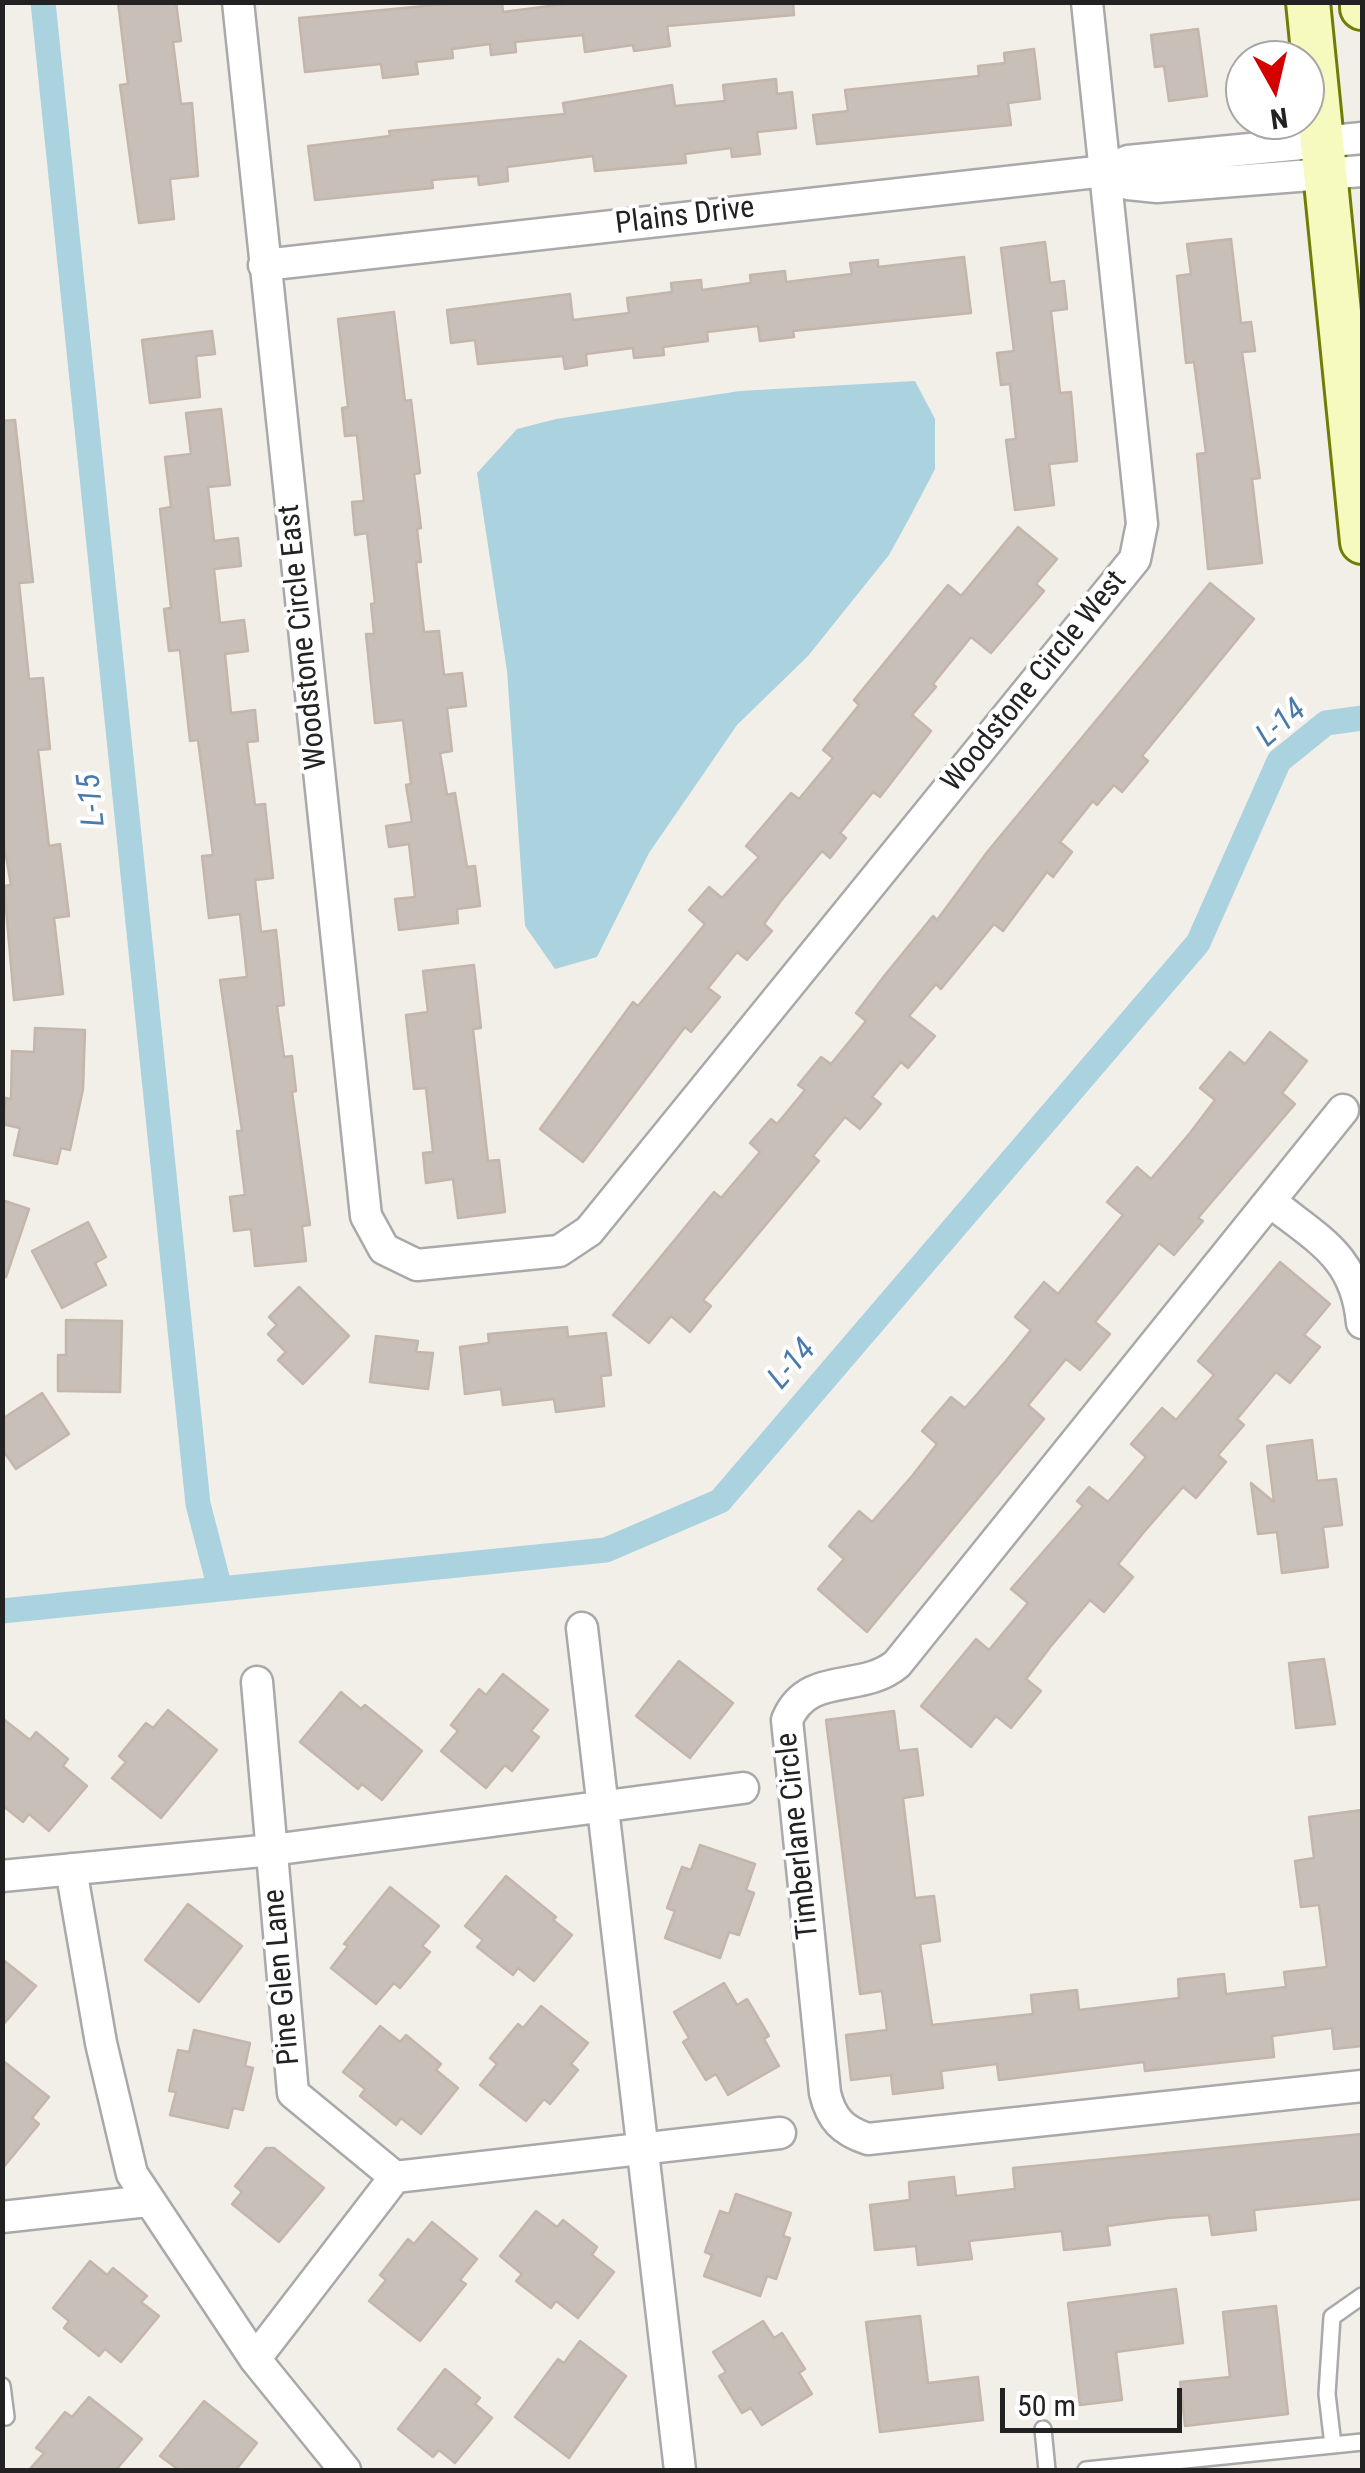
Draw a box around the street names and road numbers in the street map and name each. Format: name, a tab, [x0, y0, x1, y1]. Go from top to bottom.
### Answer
street label: Plains Drive	[613, 191, 757, 243]
street label: Woodstone Circle East	[272, 503, 336, 771]
street label: Woodstone Circle West	[935, 564, 1135, 800]
street label: Timberlane Circle	[770, 1731, 828, 1941]
street label: Pine Glen Lane	[257, 1888, 309, 2066]

